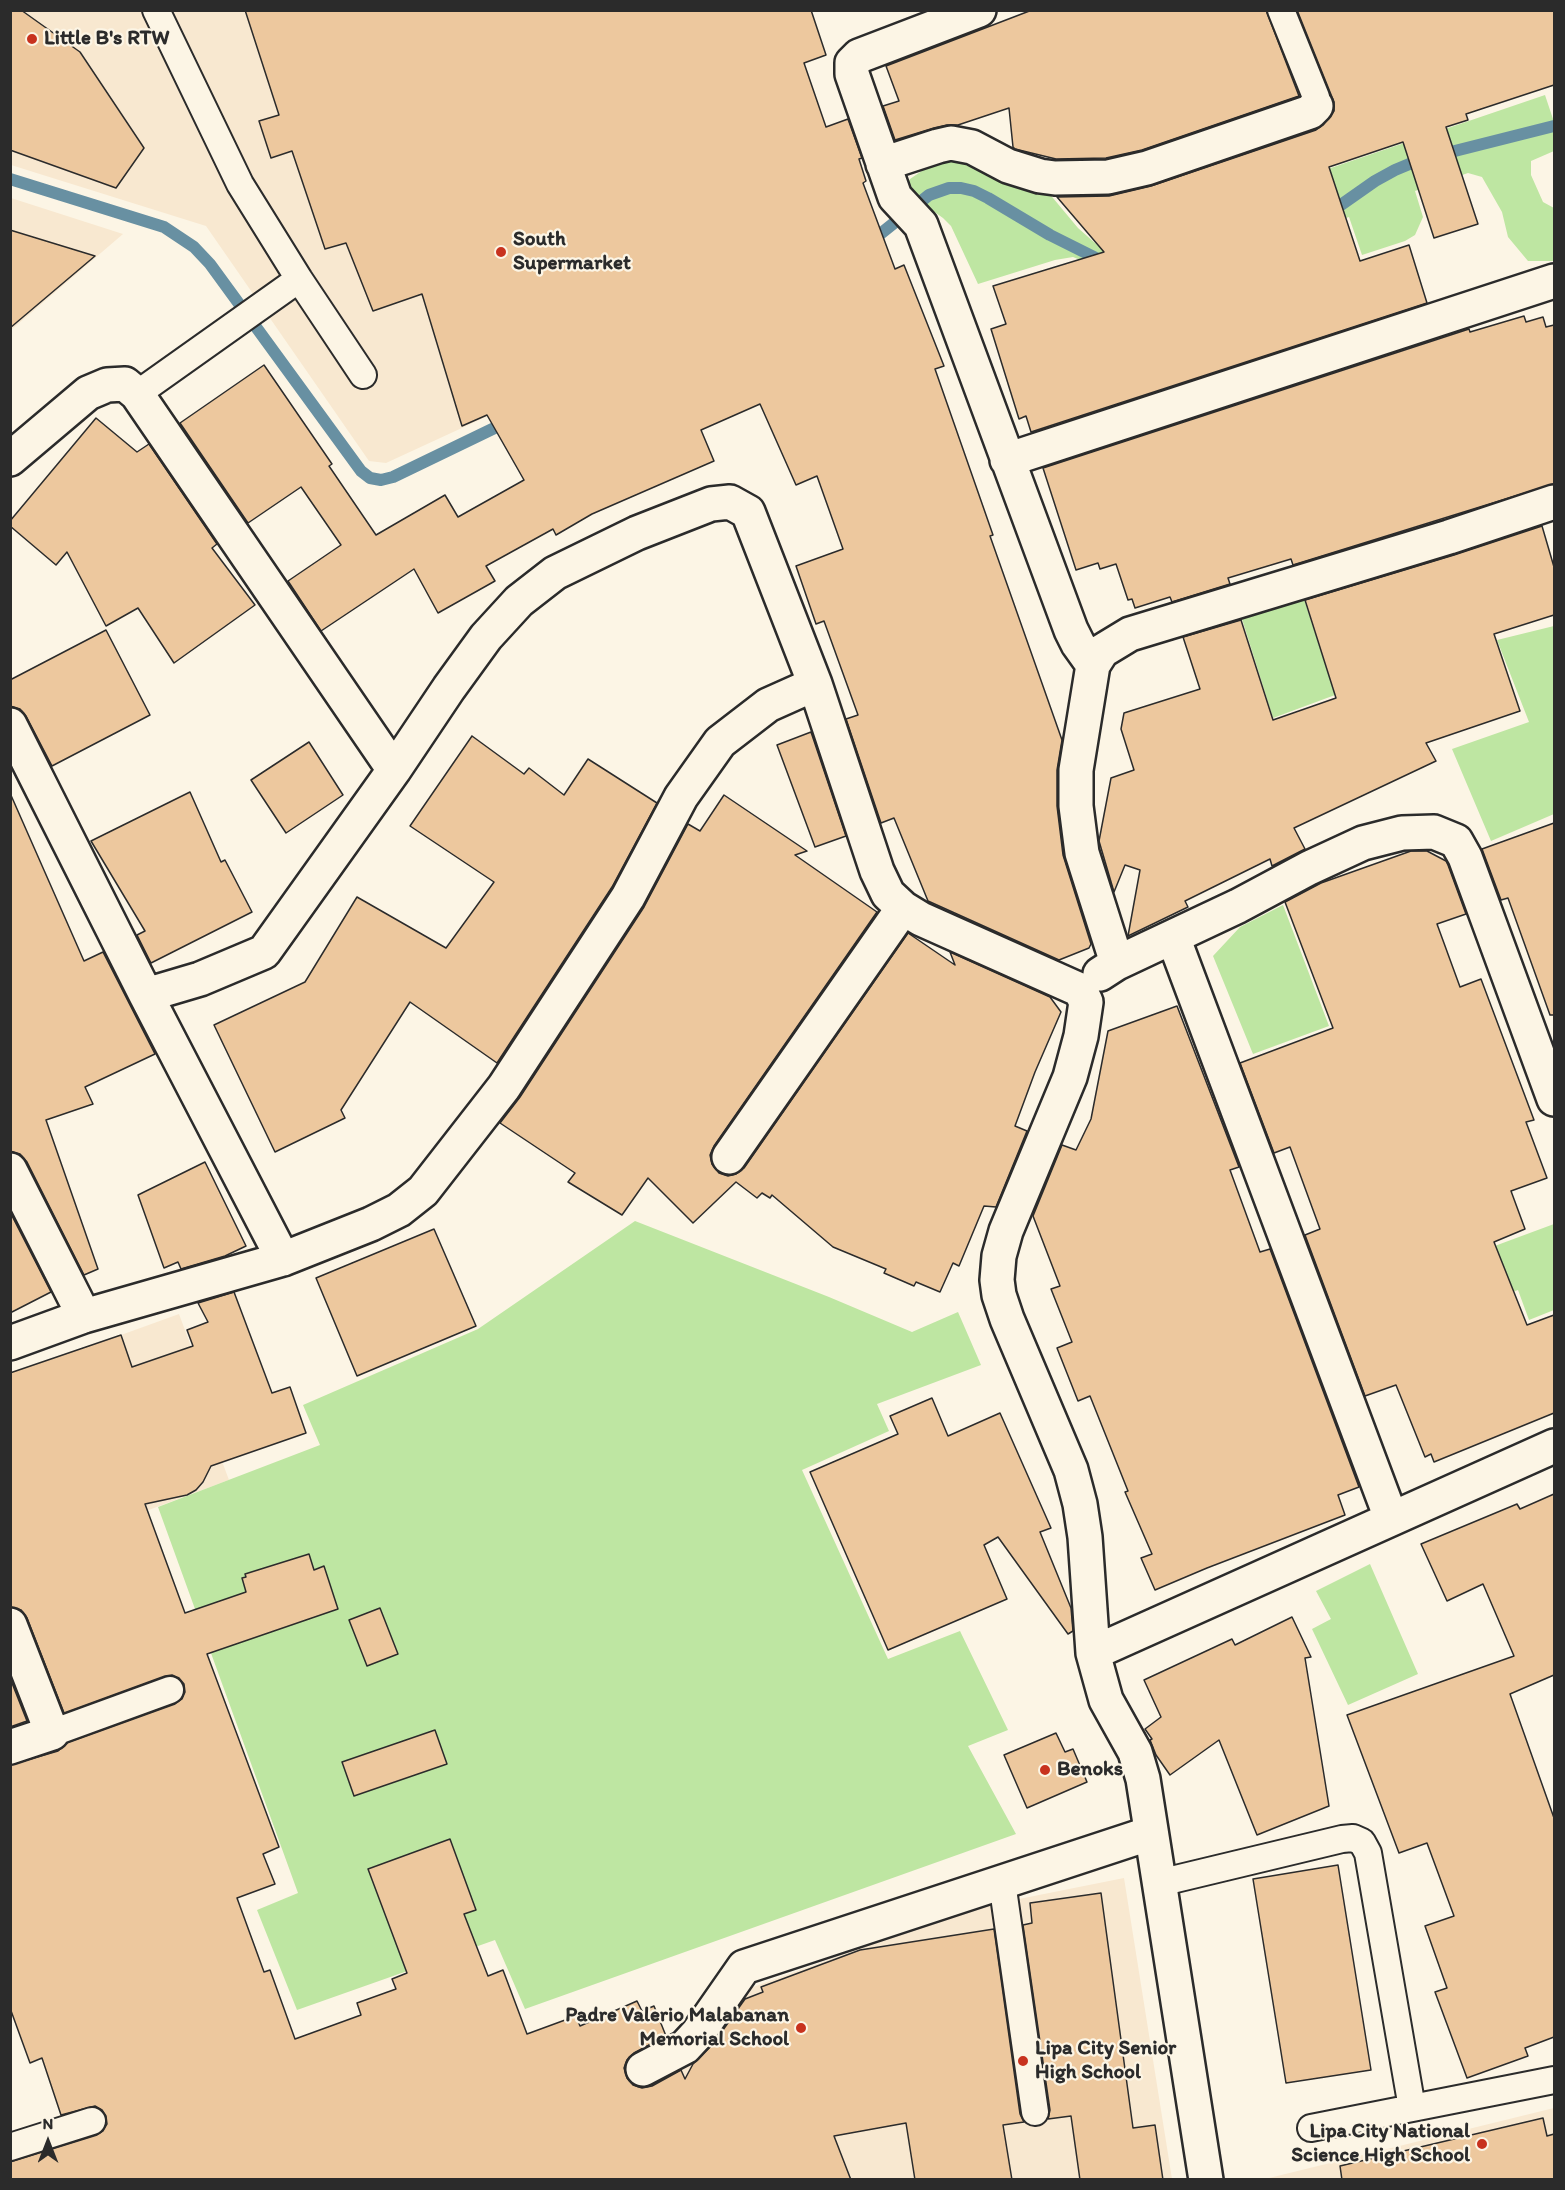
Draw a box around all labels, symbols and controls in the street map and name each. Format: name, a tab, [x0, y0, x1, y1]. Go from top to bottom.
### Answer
place label: Little B's RTW	[44, 26, 170, 52]
marker: Little B's RTW	[25, 32, 39, 46]
place label: South Supermarket	[513, 227, 631, 277]
marker: South Supermarket	[494, 245, 508, 259]
place label: Benoks	[1057, 1757, 1123, 1783]
marker: Benoks	[1038, 1763, 1052, 1777]
place label: Padre Valerio Malabanan Memorial School	[565, 2003, 789, 2053]
marker: Padre Valerio Malabanan Memorial School	[794, 2021, 808, 2035]
place label: Lipa City Senior High School	[1035, 2036, 1176, 2086]
marker: Lipa City Senior High School	[1016, 2054, 1030, 2068]
north arrow	[18, 2112, 78, 2172]
text: N	[43, 2114, 53, 2133]
place label: Lipa City National Science High School	[1291, 2119, 1470, 2169]
marker: Lipa City National Science High School	[1475, 2137, 1489, 2151]

